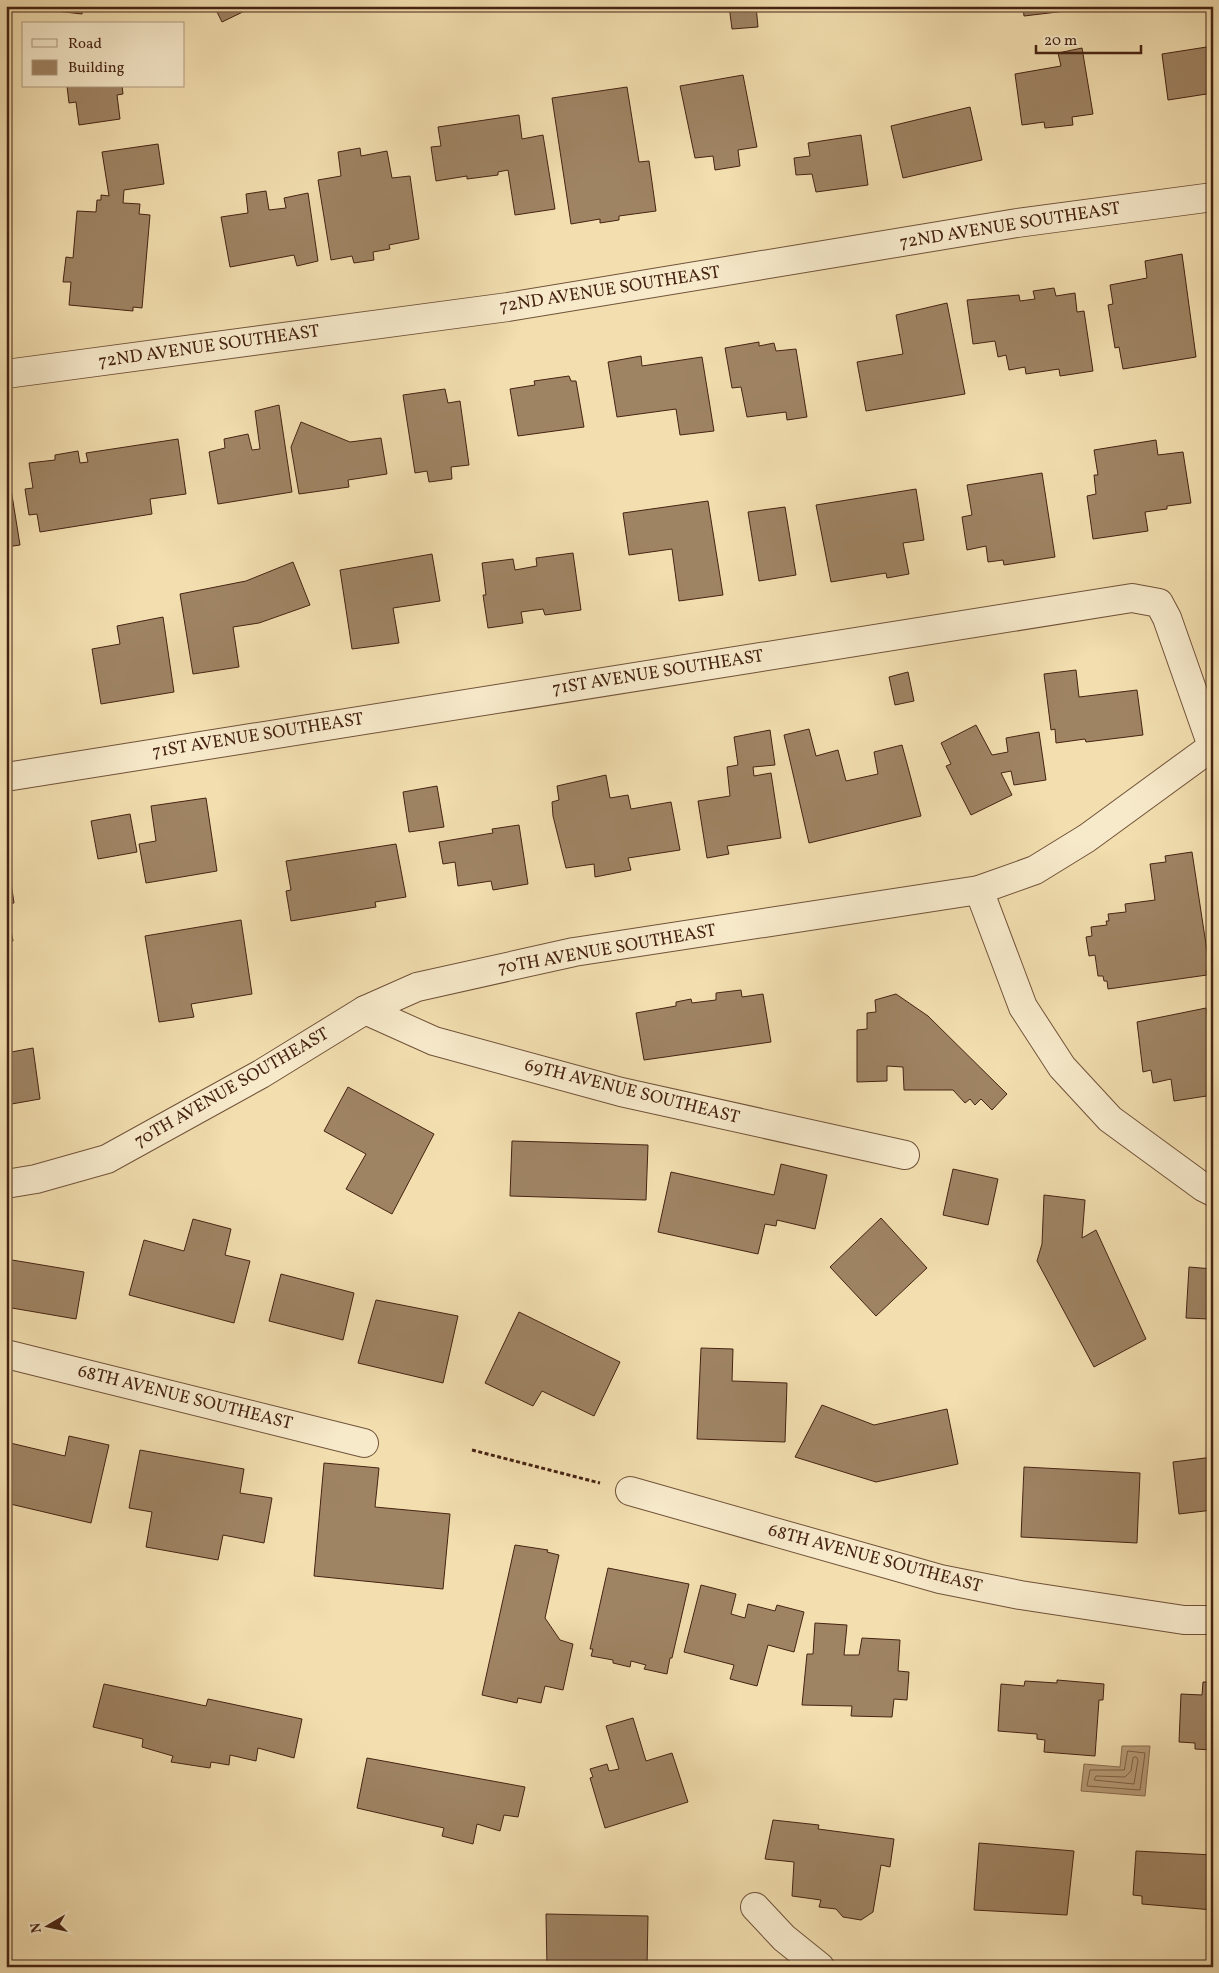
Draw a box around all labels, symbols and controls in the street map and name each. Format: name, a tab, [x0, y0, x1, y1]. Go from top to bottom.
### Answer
legend	[22, 22, 185, 88]
scale bar	[1036, 22, 1142, 54]
text: 20 m	[1044, 31, 1077, 52]
text: Road	[68, 34, 102, 55]
text: Building	[68, 58, 125, 79]
street label: 72ND AVENUE SOUTHEAST	[898, 196, 1123, 256]
street label: 72ND AVENUE SOUTHEAST	[498, 260, 723, 320]
street label: 72ND AVENUE SOUTHEAST	[97, 319, 322, 375]
street label: 71ST AVENUE SOUTHEAST	[551, 644, 766, 702]
street label: 71ST AVENUE SOUTHEAST	[151, 707, 366, 765]
street label: 70TH AVENUE SOUTHEAST	[496, 918, 718, 982]
street label: 70TH AVENUE SOUTHEAST	[130, 1022, 334, 1154]
street label: 69TH AVENUE SOUTHEAST	[522, 1053, 743, 1131]
street label: 68TH AVENUE SOUTHEAST	[75, 1359, 295, 1437]
street label: 68TH AVENUE SOUTHEAST	[765, 1518, 985, 1600]
north arrow	[22, 1900, 72, 1950]
text: N	[26, 1921, 47, 1934]

